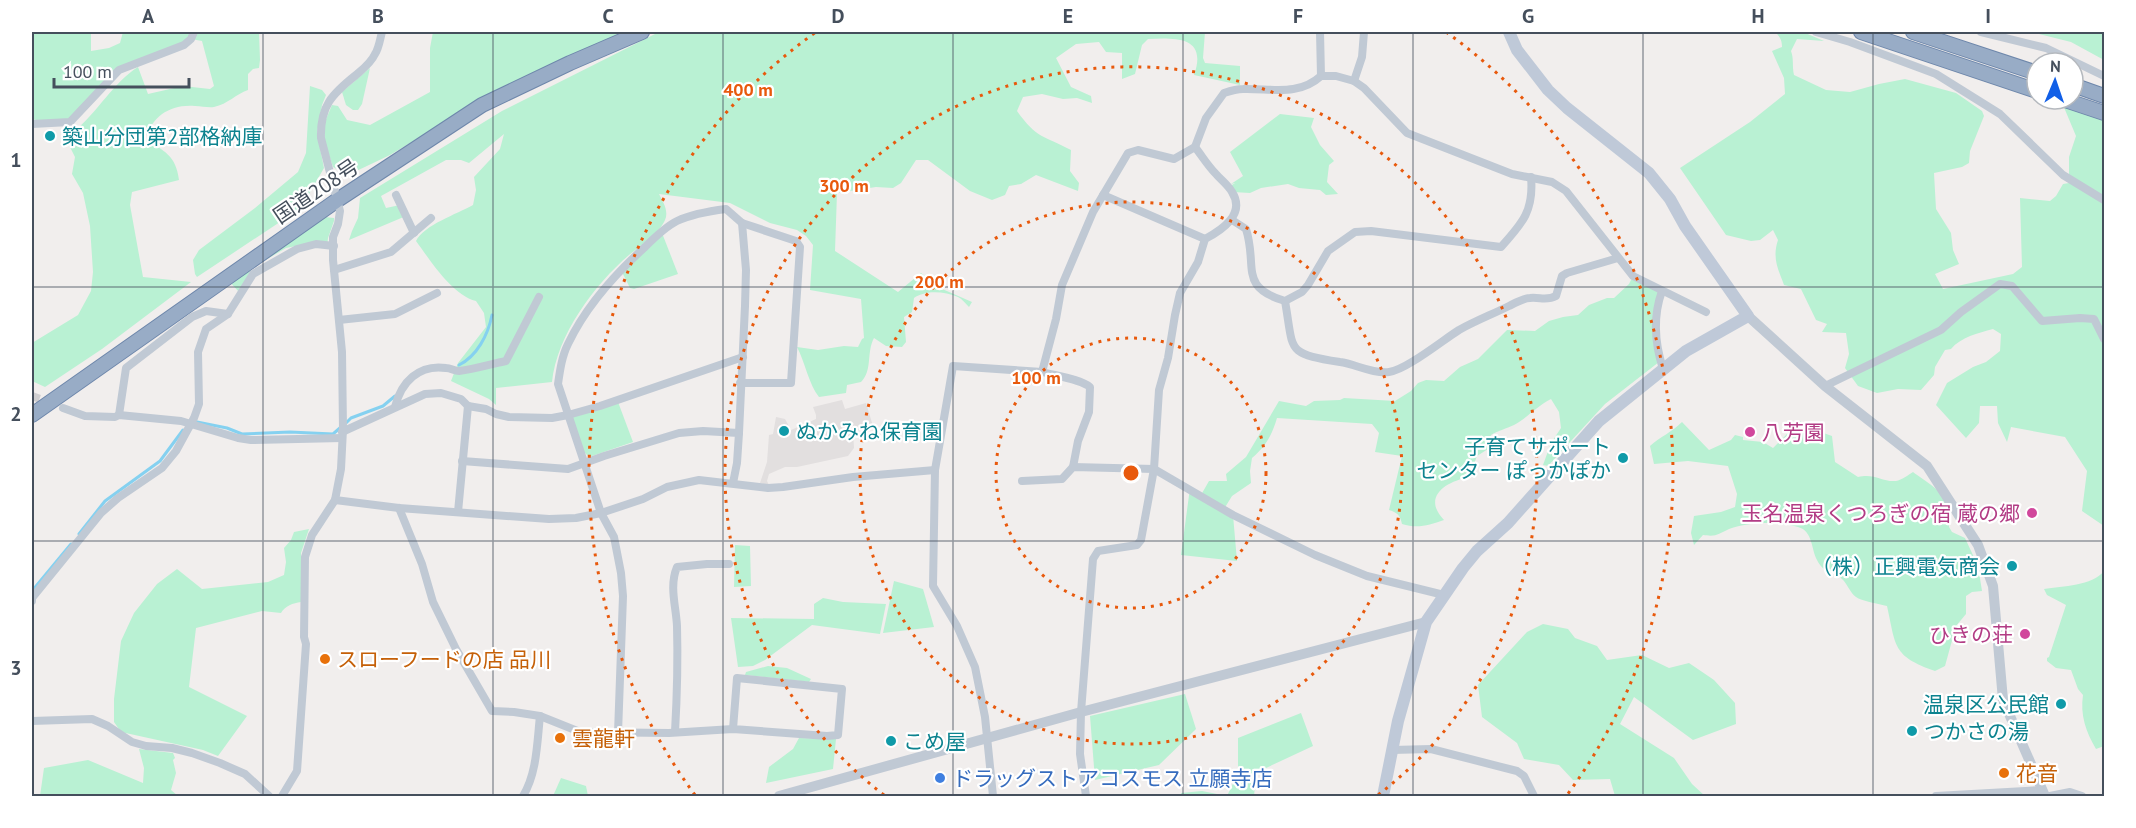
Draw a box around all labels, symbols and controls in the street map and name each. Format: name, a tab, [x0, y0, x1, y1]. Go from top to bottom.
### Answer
text: A	[142, 3, 155, 29]
text: B	[372, 3, 384, 29]
text: C	[602, 3, 614, 29]
text: D	[832, 3, 845, 29]
text: E	[1063, 3, 1073, 29]
text: F	[1293, 3, 1303, 29]
text: G	[1522, 3, 1534, 29]
text: H	[1751, 3, 1765, 29]
text: I	[1985, 3, 1991, 29]
scale bar	[54, 51, 189, 89]
north arrow	[2025, 51, 2085, 111]
text: N	[2050, 56, 2061, 76]
text: 100 m	[63, 60, 112, 83]
text: 400 m	[723, 78, 773, 101]
place label: 築山分団第2部格納庫	[62, 123, 262, 150]
marker: 築山分団第2部格納庫	[43, 129, 57, 143]
text: 1	[10, 147, 22, 173]
street label: 国道208号	[268, 153, 364, 229]
text: 300 m	[819, 174, 869, 197]
text: 200 m	[914, 270, 964, 293]
text: 100 m	[1011, 366, 1061, 389]
text: 2	[10, 401, 22, 427]
place label: ぬかみね保育園	[796, 418, 943, 445]
place label: 八芳園	[1762, 419, 1825, 446]
marker: ぬかみね保育園	[777, 424, 791, 438]
marker: 八芳園	[1743, 425, 1757, 439]
place label: 子育てサポート センター ぽっかぽか	[1416, 433, 1611, 484]
marker: 子育てサポート センター ぽっかぽか	[1616, 451, 1630, 465]
centre of rings	[1121, 463, 1141, 483]
place label: 玉名温泉くつろぎの宿 蔵の郷	[1741, 500, 2020, 527]
marker: 玉名温泉くつろぎの宿 蔵の郷	[2025, 506, 2039, 520]
place label: （株）正興電気商会	[1811, 553, 2000, 580]
marker: （株）正興電気商会	[2005, 559, 2019, 573]
place label: ひきの荘	[1929, 621, 2013, 648]
marker: ひきの荘	[2018, 627, 2032, 641]
place label: スローフードの店 品川	[337, 646, 551, 673]
marker: スローフードの店 品川	[318, 652, 332, 666]
text: 3	[10, 655, 22, 681]
place label: 温泉区公民館	[1923, 691, 2049, 718]
marker: 温泉区公民館	[2054, 697, 2068, 711]
place label: つかさの湯	[1924, 718, 2029, 745]
marker: つかさの湯	[1905, 724, 1919, 738]
place label: 雲龍軒	[572, 725, 635, 752]
place label: こめ屋	[903, 728, 966, 755]
marker: 雲龍軒	[553, 731, 567, 745]
marker: こめ屋	[884, 734, 898, 748]
place label: 花音	[2016, 760, 2058, 787]
place label: ドラッグストアコスモス 立願寺店	[952, 765, 1273, 792]
marker: 花音	[1997, 766, 2011, 780]
marker: ドラッグストアコスモス 立願寺店	[933, 771, 947, 785]

